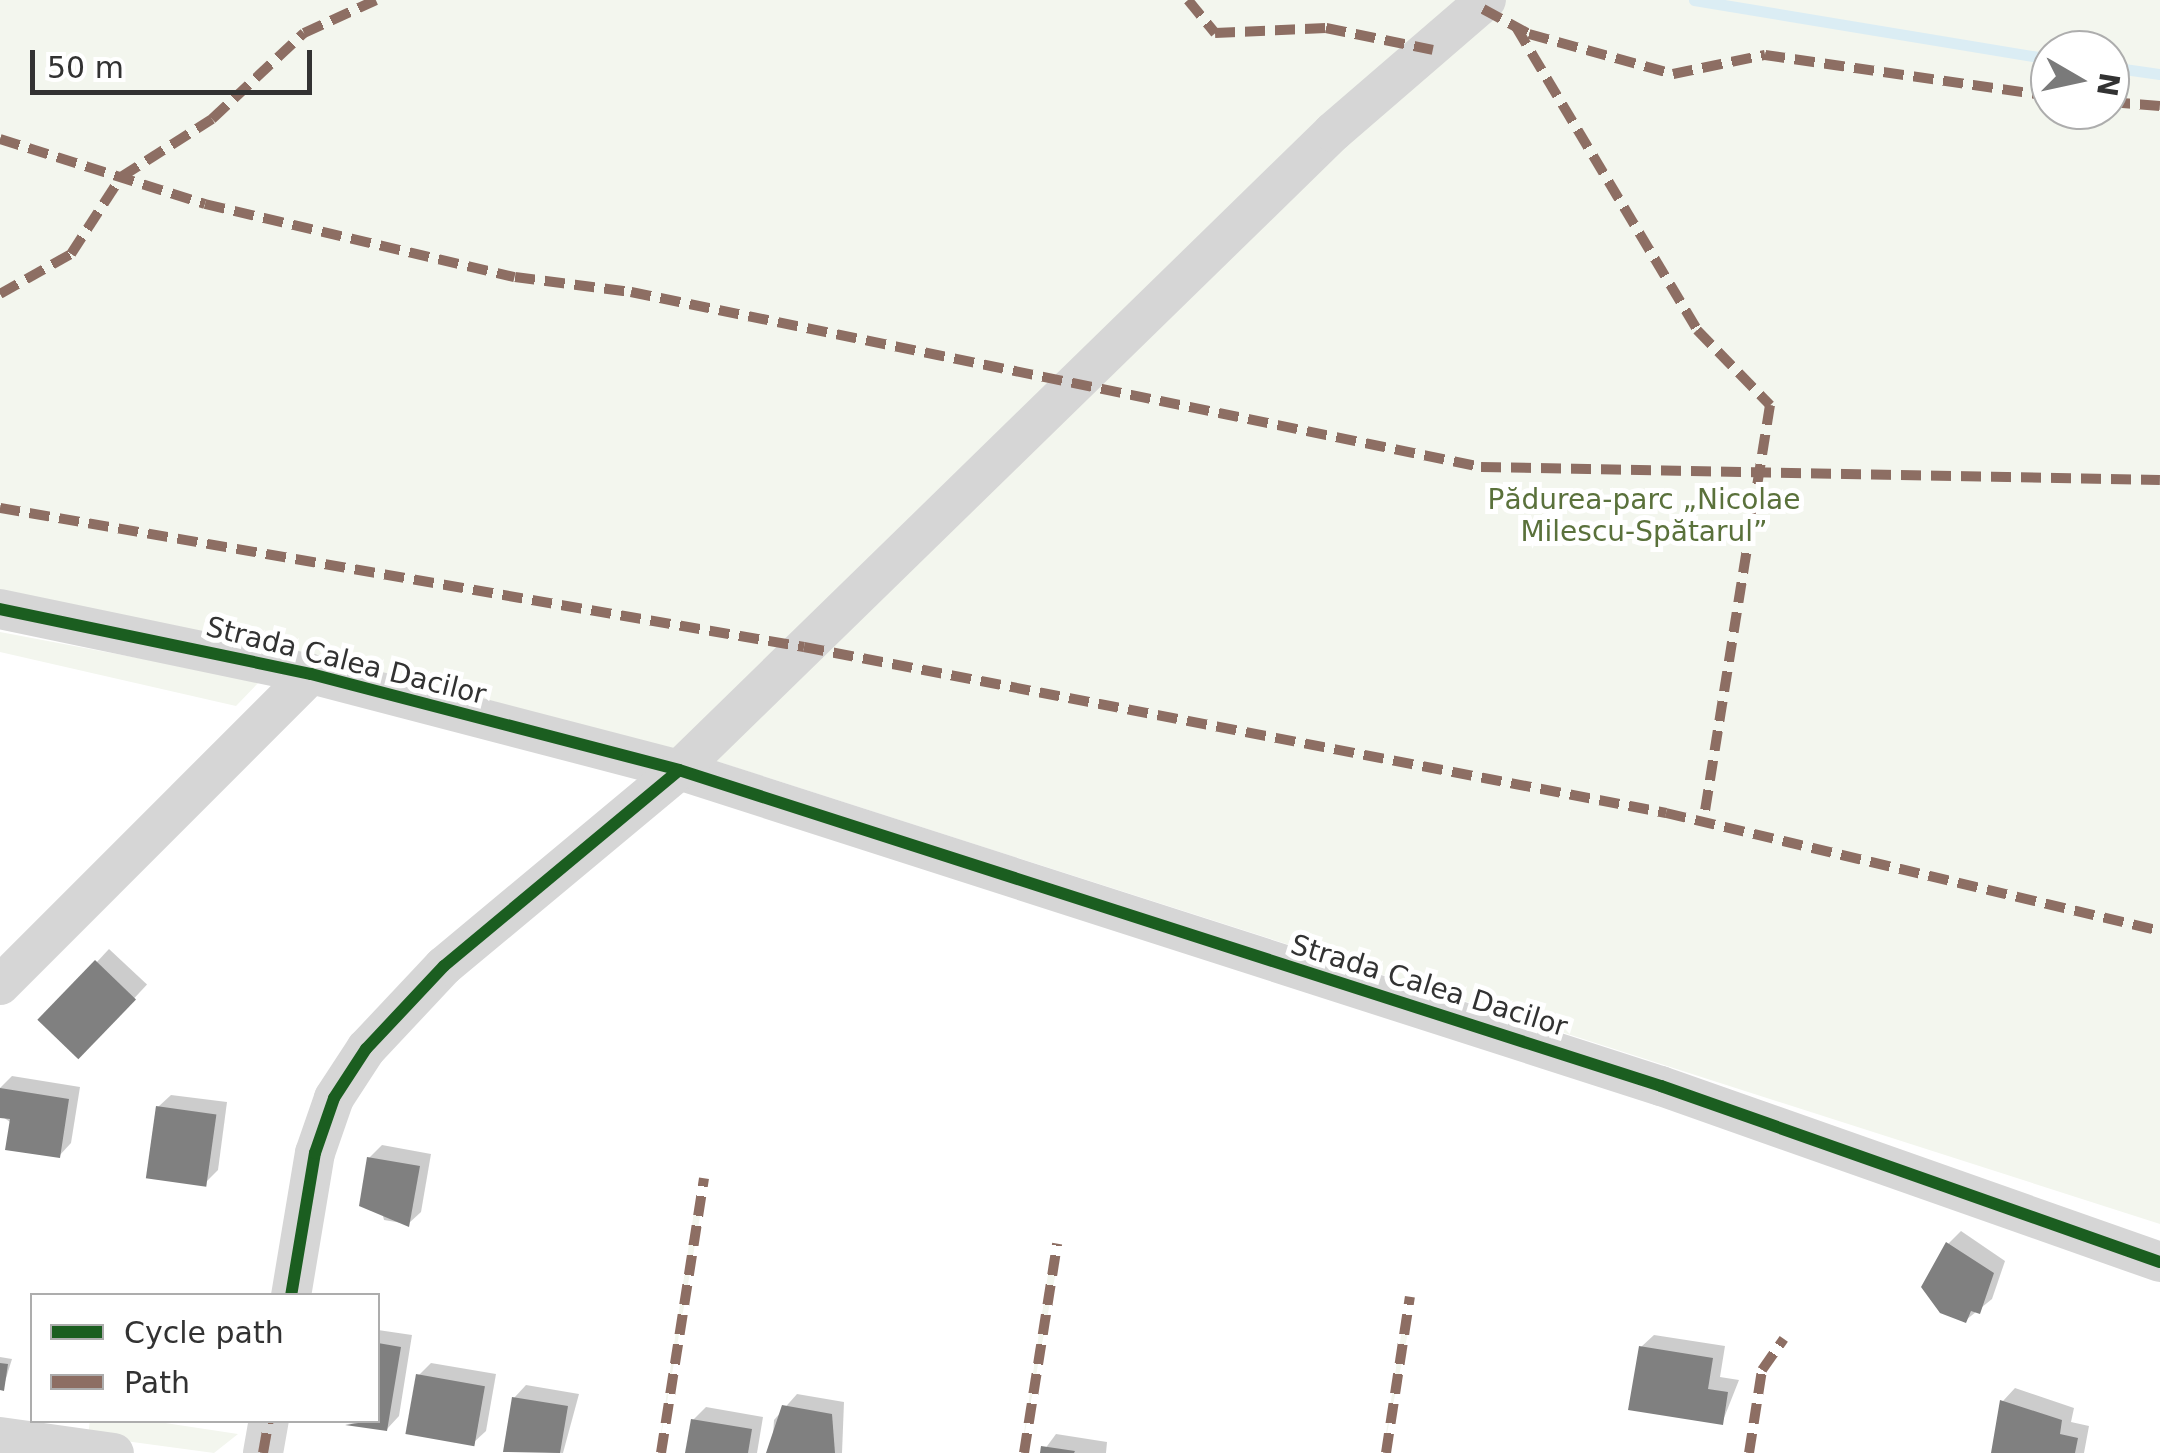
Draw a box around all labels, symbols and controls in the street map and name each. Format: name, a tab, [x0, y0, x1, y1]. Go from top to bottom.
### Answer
scale bar	[35, 30, 318, 92]
north arrow	[2030, 30, 2130, 130]
text: 50 m	[47, 50, 124, 85]
text: N	[2090, 70, 2126, 99]
park label: Pădurea-parc „Nicolae Milescu-Spătarul”	[1488, 483, 1800, 549]
street label: Strada Calea Dacilor	[203, 610, 489, 712]
street label: Strada Calea Dacilor	[1287, 928, 1571, 1044]
legend	[30, 1293, 380, 1423]
text: Cycle path	[124, 1315, 284, 1350]
text: Path	[124, 1365, 190, 1400]

